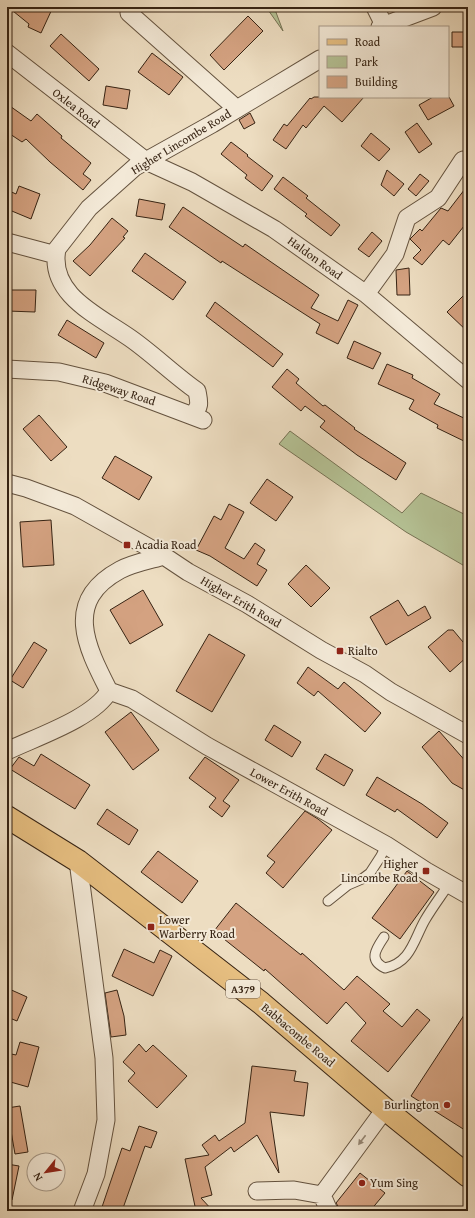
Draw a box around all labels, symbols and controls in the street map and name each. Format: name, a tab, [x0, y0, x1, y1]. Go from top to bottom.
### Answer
legend	[319, 26, 449, 98]
text: Road	[355, 33, 381, 50]
text: Park	[355, 53, 379, 70]
text: Building	[355, 73, 398, 90]
street label: Oxlea Road	[49, 84, 104, 132]
street label: Higher Lincombe Road	[127, 105, 235, 178]
street label: Haldon Road	[284, 232, 347, 284]
street label: Ridgeway Road	[80, 370, 158, 410]
place label: Acadia Road	[135, 536, 197, 553]
marker: Acadia Road	[122, 540, 132, 550]
street label: Higher Erith Road	[198, 572, 285, 632]
place label: Rialto	[348, 642, 378, 659]
marker: Rialto	[335, 646, 345, 656]
street label: Lower Erith Road	[247, 763, 332, 820]
place label: Higher Lincombe Road	[341, 855, 419, 886]
marker: Higher Lincombe Road	[421, 866, 431, 876]
place label: Lower Warberry Road	[159, 911, 235, 942]
marker: Lower Warberry Road	[146, 922, 156, 932]
road number: A379	[226, 980, 260, 998]
street label: Babbacombe Road	[258, 999, 339, 1071]
place label: Burlington	[384, 1096, 439, 1113]
marker: Burlington	[442, 1100, 452, 1110]
one-way arrow	[358, 1135, 366, 1146]
north arrow	[26, 1152, 66, 1192]
text: N	[28, 1169, 46, 1184]
place label: Yum Sing	[370, 1174, 418, 1191]
marker: Yum Sing	[357, 1178, 367, 1188]

